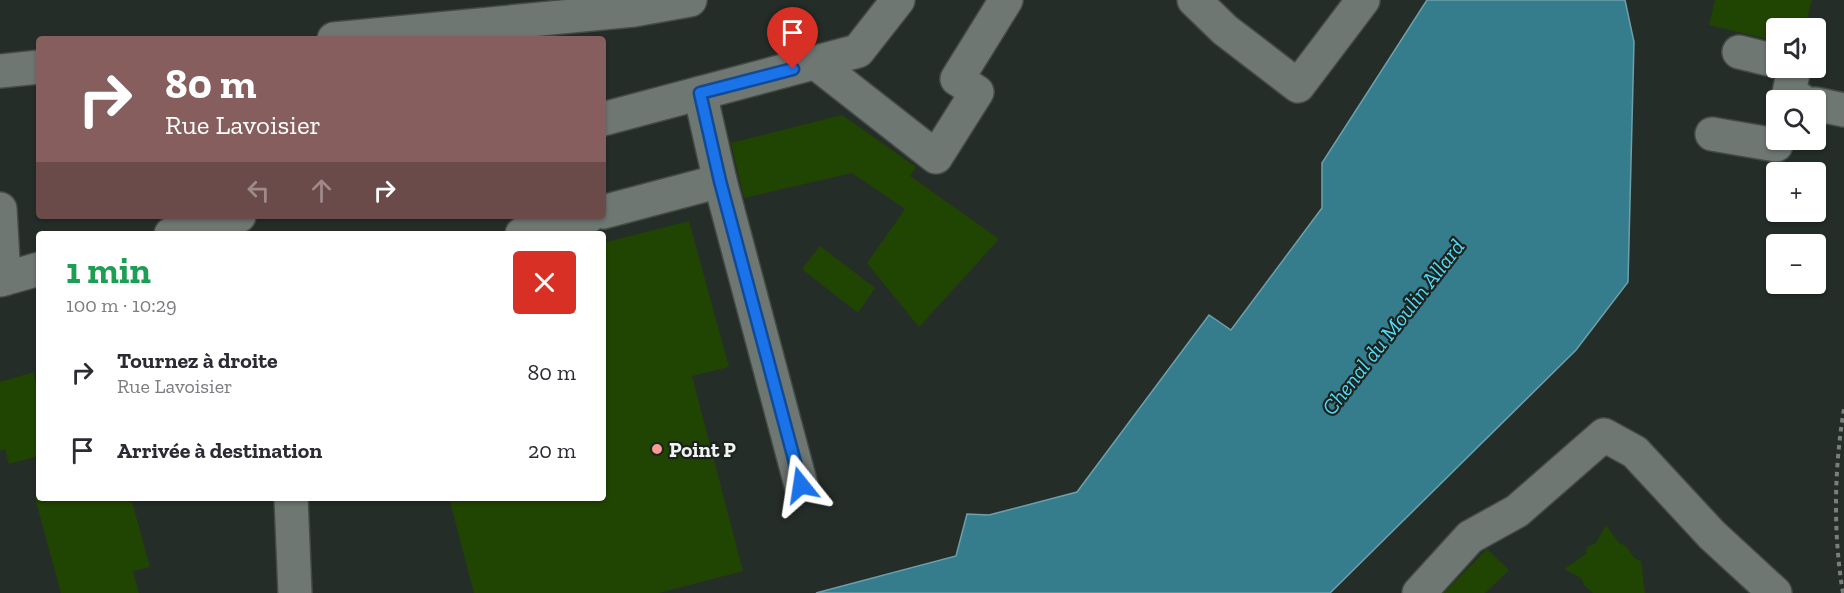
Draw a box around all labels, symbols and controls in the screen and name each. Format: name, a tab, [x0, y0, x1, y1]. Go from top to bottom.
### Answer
pin	[767, 7, 818, 69]
icon: arrive	[776, 16, 809, 49]
map controls	[1766, 18, 1826, 294]
button: sound	[1766, 18, 1826, 78]
text: 80 m	[165, 58, 256, 109]
icon: right	[66, 60, 144, 138]
button: search	[1766, 90, 1826, 150]
text: Rue Lavoisier	[165, 109, 321, 141]
button: +	[1766, 162, 1826, 222]
icon: left	[242, 174, 275, 207]
icon: ahead	[305, 174, 338, 207]
icon: right	[368, 174, 401, 207]
water label: Chenal du Moulin Allard	[1316, 234, 1470, 420]
button: −	[1766, 234, 1826, 294]
text: 1 min	[66, 249, 151, 292]
button: close	[513, 251, 576, 314]
text: 100 m · 10:29	[66, 293, 177, 317]
text: Tournez à droite	[117, 347, 278, 374]
icon: right	[66, 356, 99, 389]
text: 80 m	[528, 359, 576, 386]
text: Rue Lavoisier	[117, 374, 233, 398]
icon: arrive	[66, 434, 99, 467]
text: Arrivée à destination	[117, 437, 322, 464]
text: 20 m	[528, 437, 576, 464]
place label: Point P	[669, 437, 736, 462]
marker: Point P	[650, 442, 664, 456]
position arrow	[769, 453, 833, 517]

